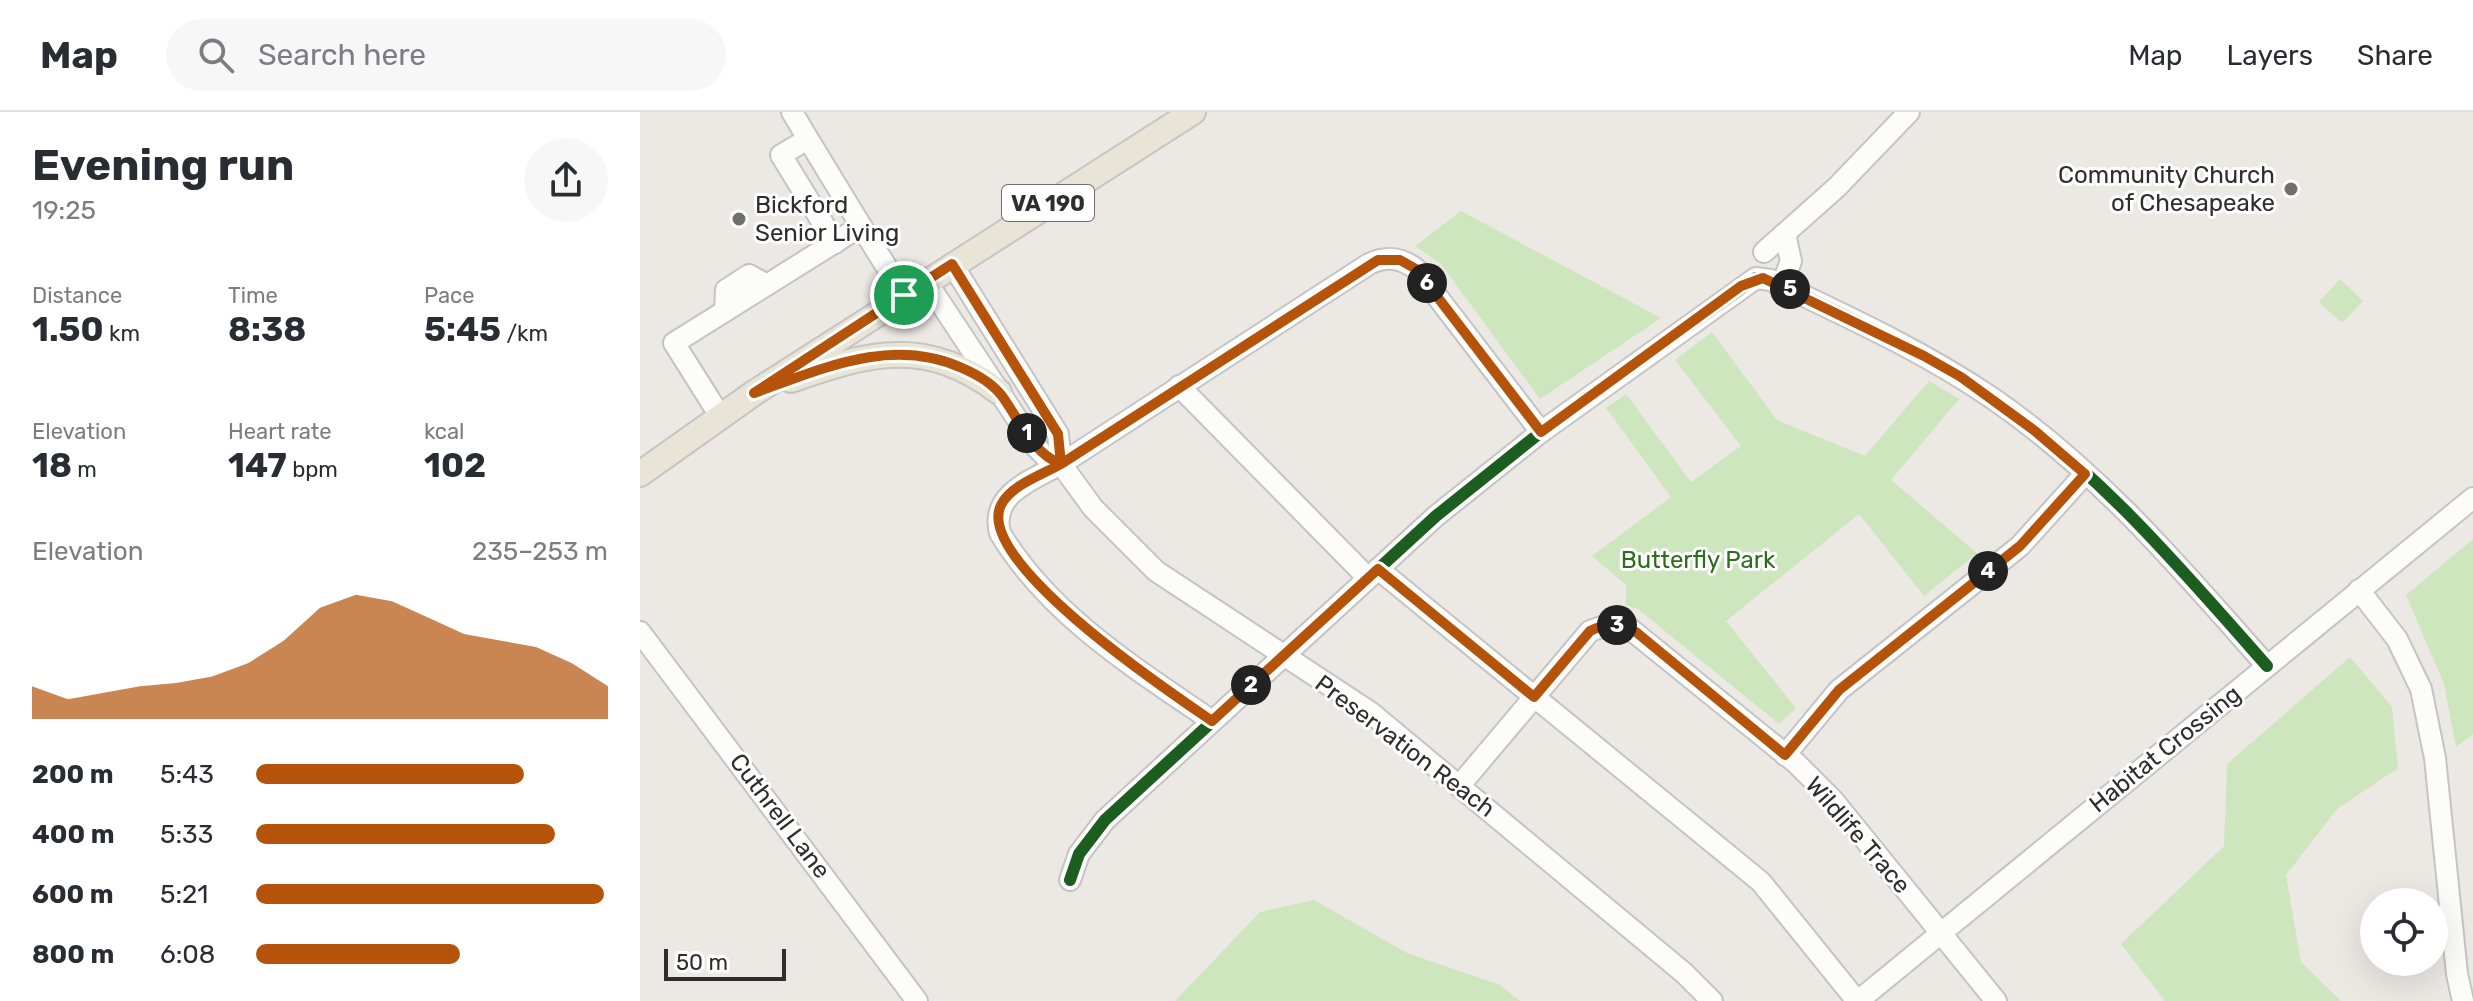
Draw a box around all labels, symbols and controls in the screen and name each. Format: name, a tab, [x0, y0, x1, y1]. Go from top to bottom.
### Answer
search box	[166, 19, 726, 91]
text: Map	[40, 32, 118, 78]
icon: search	[194, 33, 238, 77]
text: Search here	[258, 37, 426, 73]
text: Map	[2128, 39, 2183, 72]
text: Layers	[2227, 39, 2313, 72]
text: Share	[2357, 39, 2433, 72]
button: share	[524, 138, 608, 222]
text: Evening run	[32, 139, 294, 191]
place label: Community Church of Chesapeake	[2058, 161, 2275, 217]
marker: Community Church of Chesapeake	[2282, 180, 2300, 198]
road number: VA 190	[1002, 185, 1094, 221]
place label: Bickford Senior Living	[755, 191, 899, 247]
text: 19:25	[32, 195, 96, 226]
marker: Bickford Senior Living	[730, 210, 748, 228]
pin	[870, 261, 938, 329]
pin: 6	[1407, 263, 1447, 303]
text: 6	[1420, 269, 1434, 296]
pin: 5	[1770, 269, 1810, 309]
icon: arrive	[882, 273, 926, 317]
text: 5	[1783, 275, 1797, 302]
text: Distance	[32, 282, 122, 309]
text: Time	[228, 282, 278, 309]
text: Pace	[424, 282, 475, 309]
text: 1.50	[32, 309, 104, 350]
text: 8:38	[228, 309, 306, 350]
text: 5:45	[424, 309, 501, 350]
text: km	[104, 320, 140, 347]
text: /km	[501, 320, 548, 347]
pin: 1	[1007, 413, 1047, 453]
text: Elevation	[32, 418, 126, 445]
text: Heart rate	[228, 418, 332, 445]
text: kcal	[424, 418, 464, 445]
text: 1	[1022, 419, 1032, 446]
text: 18	[32, 445, 72, 486]
text: 147	[228, 445, 287, 486]
text: 102	[424, 445, 486, 486]
text: m	[72, 456, 97, 483]
text: bpm	[287, 456, 338, 483]
text: Elevation	[32, 536, 143, 567]
text: 235–253 m	[472, 536, 608, 567]
park label: Butterfly Park	[1621, 546, 1776, 574]
pin: 4	[1968, 551, 2008, 591]
text: 4	[1980, 557, 1996, 584]
pin: 3	[1597, 605, 1637, 645]
text: 3	[1610, 611, 1624, 638]
pin: 2	[1231, 665, 1271, 705]
street label: Preservation Reach	[1310, 669, 1500, 823]
text: 2	[1244, 671, 1258, 698]
street label: Habitat Crossing	[2084, 680, 2246, 818]
street label: Cuthrell Lane	[724, 748, 836, 884]
text: 200 m	[32, 759, 114, 790]
text: 5:43	[160, 759, 214, 790]
street label: Wildlife Trace	[1800, 771, 1916, 899]
text: 400 m	[32, 819, 114, 850]
text: 5:33	[160, 819, 213, 850]
text: 600 m	[32, 879, 114, 910]
text: 5:21	[160, 879, 209, 910]
map controls	[2360, 888, 2448, 976]
button: locate	[2360, 888, 2448, 976]
text: 800 m	[32, 939, 114, 970]
text: 6:08	[160, 939, 215, 970]
scale bar	[664, 945, 786, 981]
text: 50 m	[676, 949, 728, 976]

